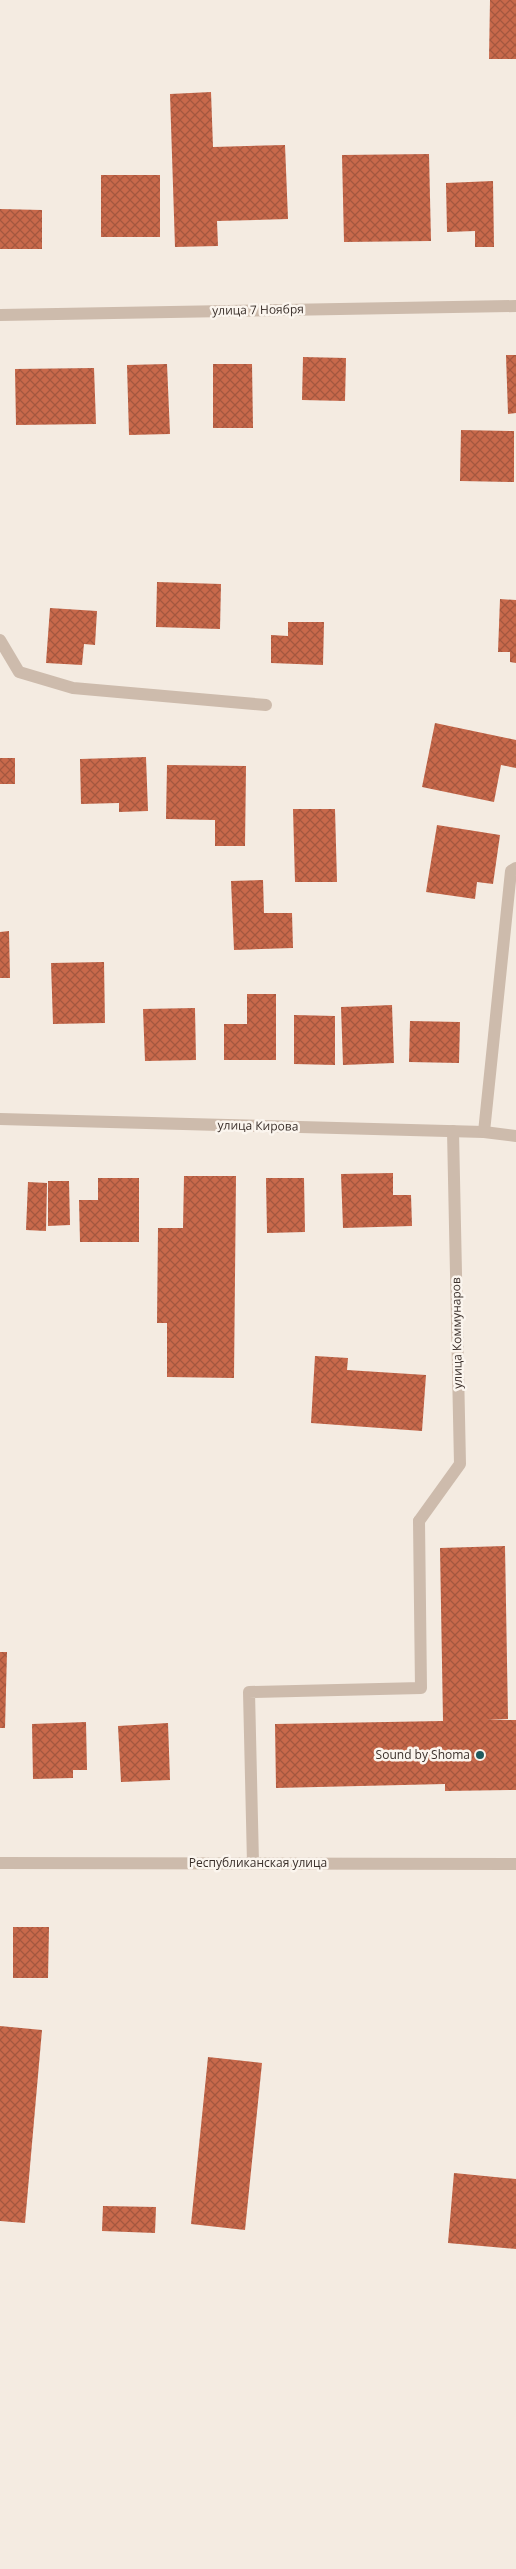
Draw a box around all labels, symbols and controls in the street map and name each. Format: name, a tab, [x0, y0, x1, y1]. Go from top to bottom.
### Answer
street label: улица 7 Ноября	[212, 300, 304, 319]
street label: улица Кирова	[217, 1116, 299, 1135]
street label: улица Коммунаров	[447, 1277, 466, 1389]
place label: Sound by Shoma	[376, 1746, 470, 1763]
marker: Sound by Shoma	[474, 1749, 486, 1761]
street label: Республиканская улица	[189, 1854, 327, 1871]

